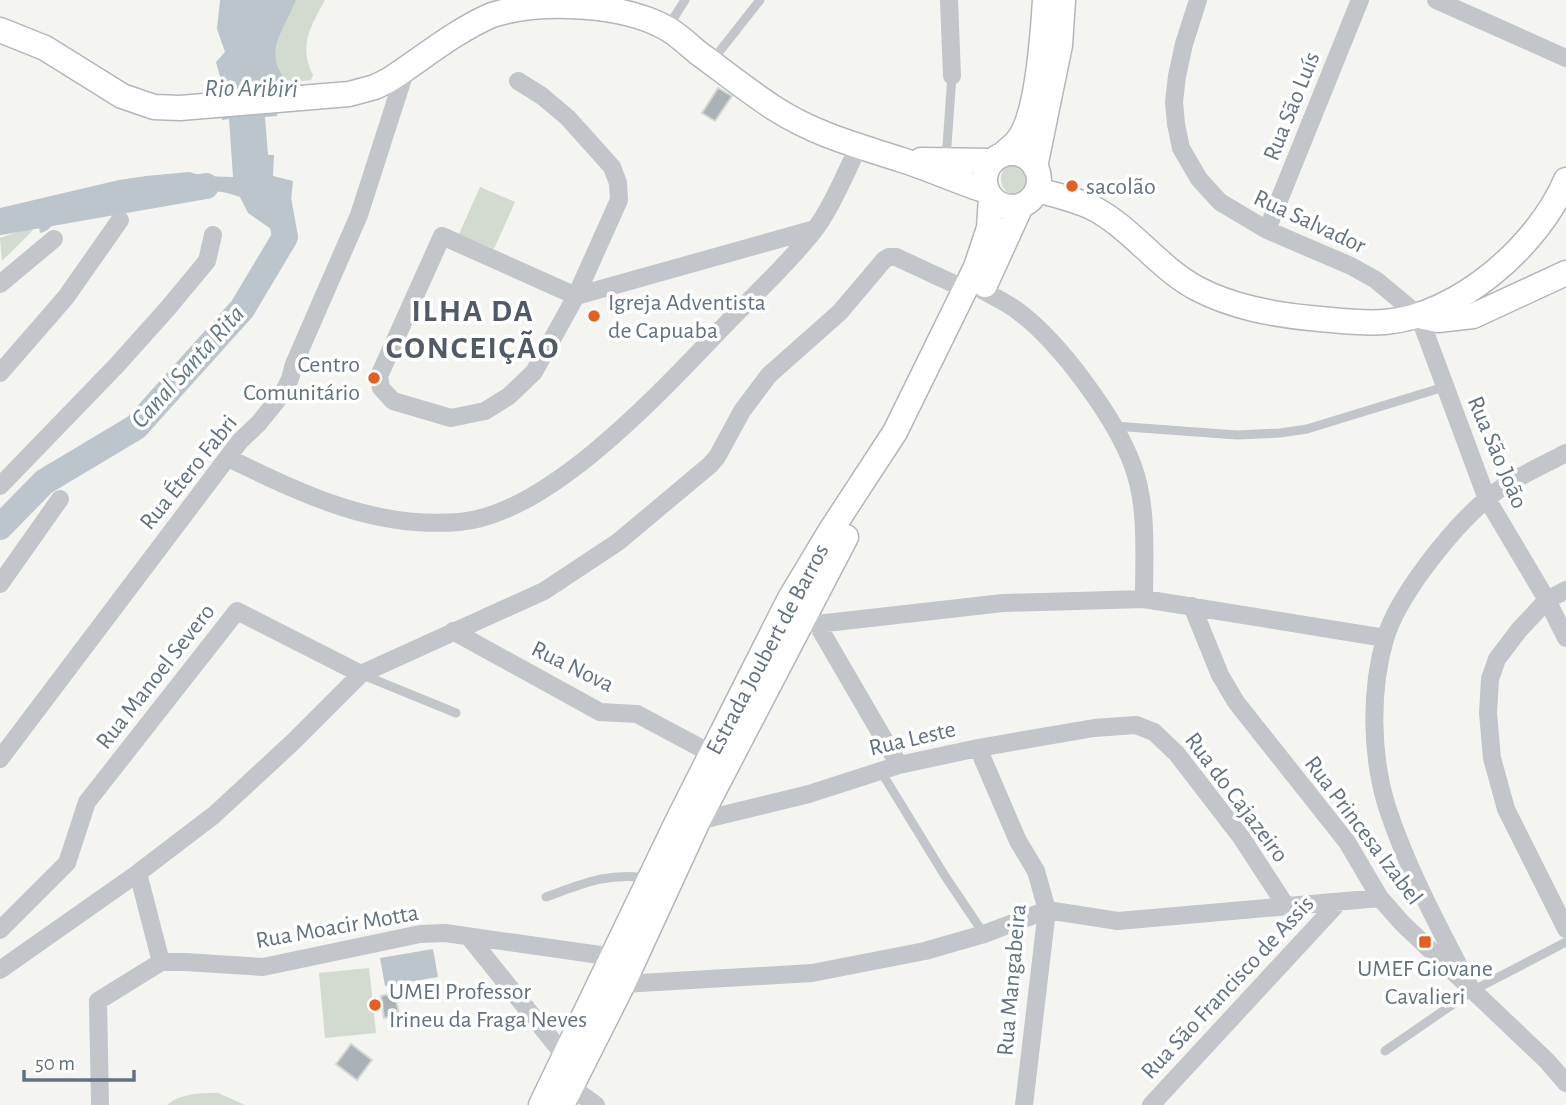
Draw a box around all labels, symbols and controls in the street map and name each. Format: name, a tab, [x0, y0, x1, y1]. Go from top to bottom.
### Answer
street label: Rua São Luís	[1259, 49, 1325, 164]
water label: Rio Aribiri	[204, 75, 298, 101]
place label: sacolão	[1086, 175, 1156, 199]
marker: sacolão	[1064, 178, 1080, 194]
street label: Rua Salvador	[1250, 186, 1369, 258]
place label: Igreja Adventista de Capuaba	[608, 291, 766, 343]
district label: ILHA DA CONCEIÇÃO	[386, 295, 560, 364]
water label: Canal Santa Rita	[126, 300, 249, 433]
marker: Igreja Adventista de Capuaba	[586, 308, 602, 324]
place label: Centro Comunitário	[243, 353, 360, 405]
marker: Centro Comunitário	[366, 370, 382, 386]
street label: Rua São João	[1463, 393, 1531, 512]
street label: Rua Étero Fabri	[134, 410, 242, 534]
street label: Estrada Joubert de Barros	[702, 540, 834, 759]
street label: Rua Manoel Severo	[92, 599, 220, 754]
street label: Rua Nova	[528, 637, 618, 697]
street label: Rua Leste	[867, 717, 958, 761]
street label: Rua do Cajazeiro	[1180, 728, 1293, 867]
street label: Rua Princesa Izabel	[1300, 752, 1427, 909]
street label: Rua São Francisco de Assis	[1137, 891, 1319, 1084]
street label: Rua Moacir Motta	[254, 901, 420, 953]
street label: Rua Mangabeira	[993, 903, 1031, 1057]
marker: UMEF Giovane Cavalieri	[1417, 934, 1433, 950]
place label: UMEF Giovane Cavalieri	[1357, 957, 1493, 1009]
place label: UMEI Professor Irineu da Fraga Neves	[389, 980, 587, 1032]
marker: UMEI Professor Irineu da Fraga Neves	[367, 997, 383, 1013]
scale bar	[24, 1038, 135, 1082]
text: 50 m	[35, 1053, 75, 1074]

